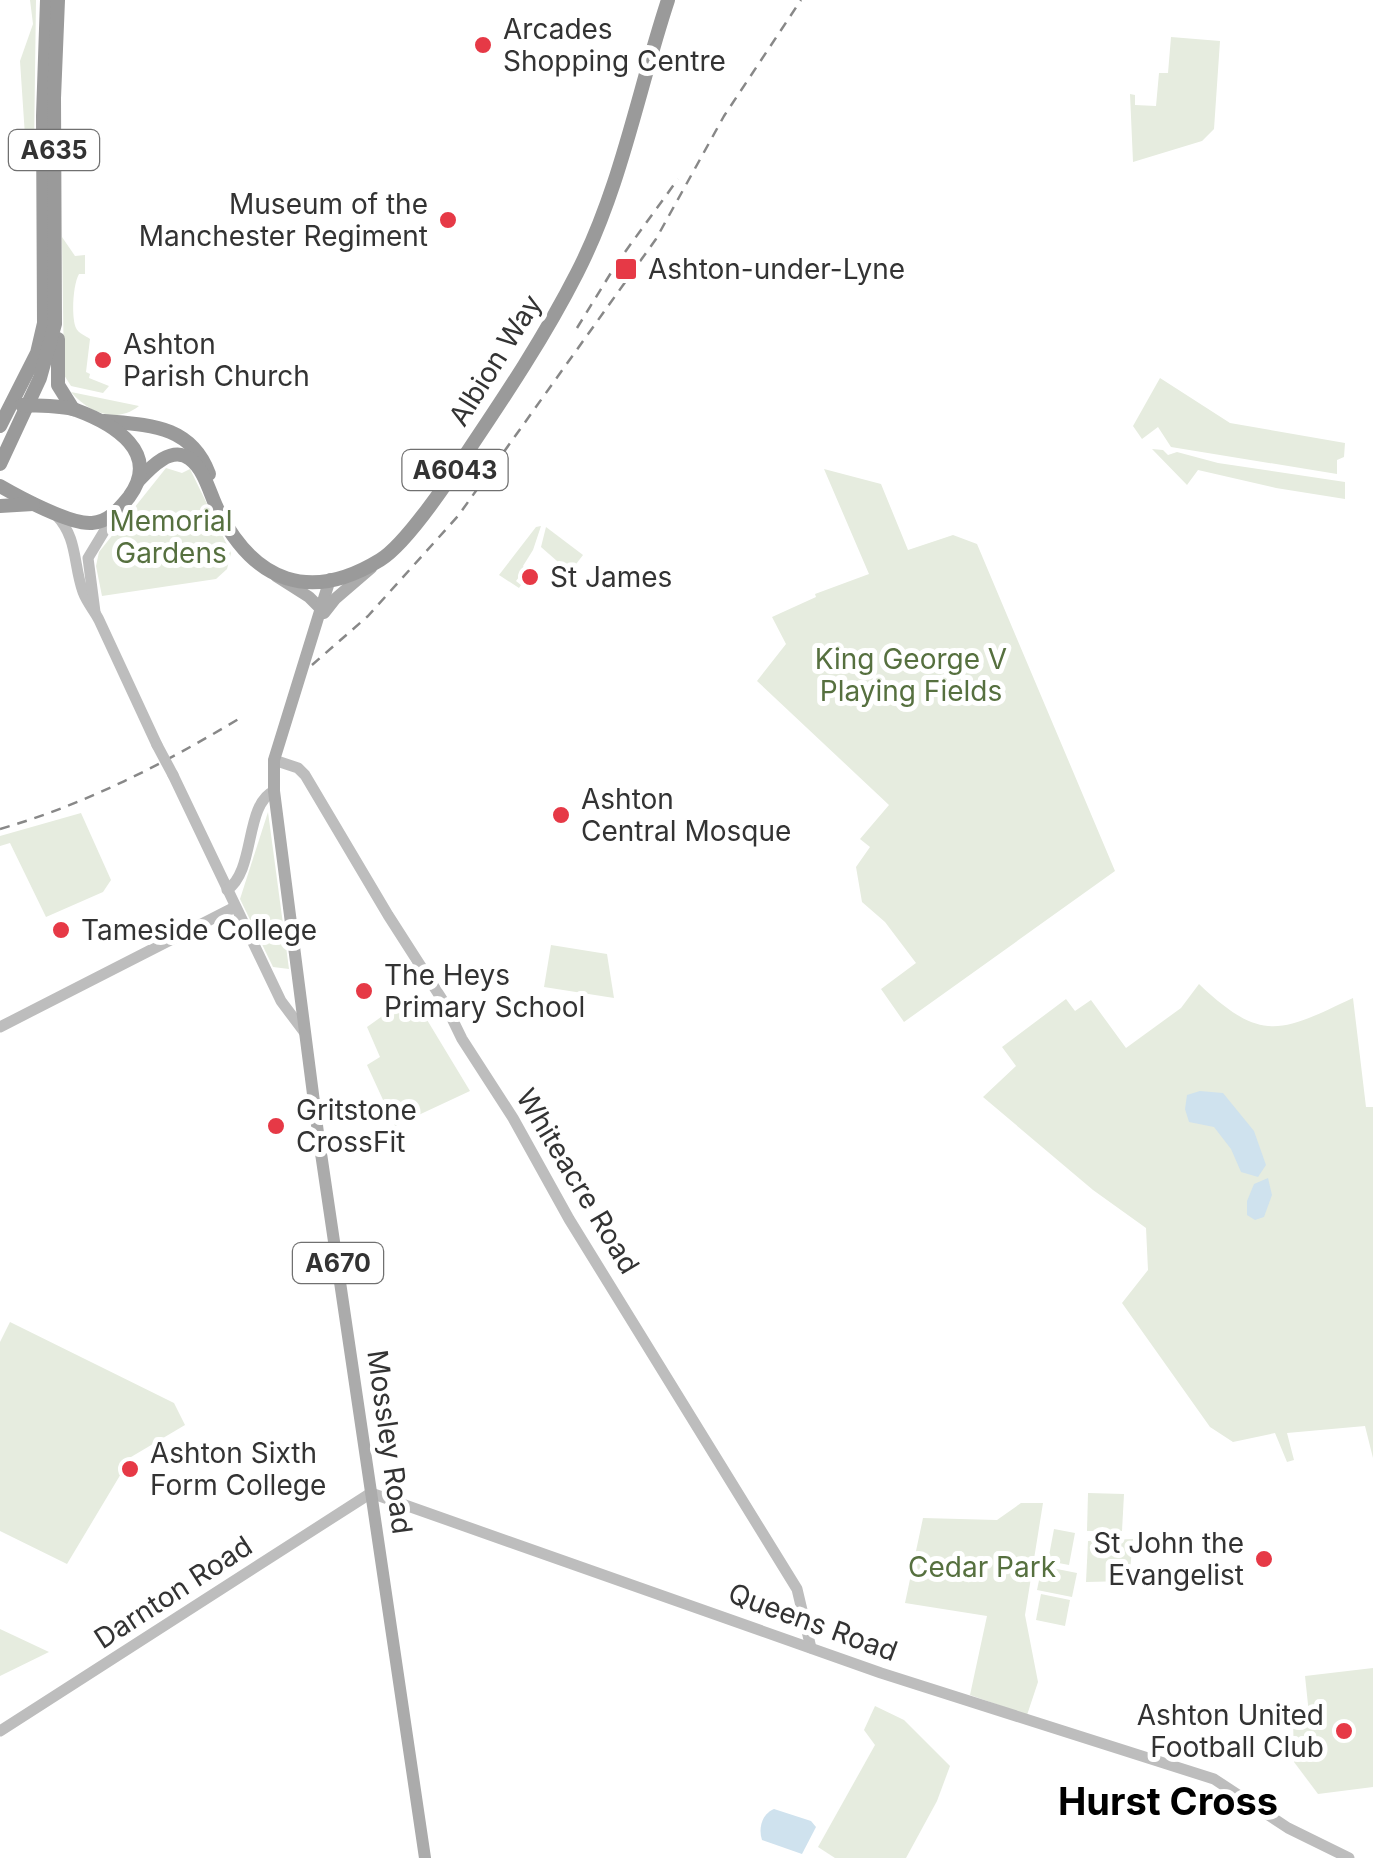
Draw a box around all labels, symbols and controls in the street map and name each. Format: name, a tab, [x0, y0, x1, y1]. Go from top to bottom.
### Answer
place label: Arcades Shopping Centre	[503, 12, 726, 78]
marker: Arcades Shopping Centre	[472, 34, 494, 56]
road number: A635	[9, 130, 99, 170]
place label: Museum of the Manchester Regiment	[139, 187, 428, 253]
marker: Museum of the Manchester Regiment	[437, 209, 459, 231]
place label: Ashton-under-Lyne	[648, 252, 905, 286]
marker: Ashton-under-Lyne	[613, 256, 639, 282]
street label: Albion Way	[441, 288, 549, 432]
place label: Ashton Parish Church	[123, 327, 310, 393]
marker: Ashton Parish Church	[92, 349, 114, 371]
road number: A6043	[402, 450, 508, 490]
park label: Memorial Gardens	[109, 504, 233, 570]
place label: St James	[550, 560, 672, 594]
marker: St James	[519, 566, 541, 588]
park label: King George V Playing Fields	[815, 642, 1007, 708]
place label: Ashton Central Mosque	[581, 782, 791, 848]
marker: Ashton Central Mosque	[550, 804, 572, 826]
place label: Tameside College	[81, 913, 317, 947]
marker: Tameside College	[50, 919, 72, 941]
place label: The Heys Primary School	[384, 958, 585, 1024]
marker: The Heys Primary School	[353, 980, 375, 1002]
street label: Whiteacre Road	[509, 1082, 647, 1280]
place label: Gritstone CrossFit	[296, 1093, 417, 1159]
marker: Gritstone CrossFit	[265, 1115, 287, 1137]
road number: A670	[293, 1243, 383, 1283]
street label: Mossley Road	[360, 1348, 420, 1536]
place label: Ashton Sixth Form College	[150, 1436, 326, 1502]
marker: Ashton Sixth Form College	[119, 1458, 141, 1480]
place label: St John the Evangelist	[1093, 1526, 1244, 1592]
street label: Darnton Road	[88, 1528, 258, 1656]
marker: St John the Evangelist	[1253, 1548, 1275, 1570]
park label: Cedar Park	[908, 1550, 1056, 1584]
street label: Queens Road	[724, 1576, 902, 1668]
place label: Ashton United Football Club	[1137, 1698, 1324, 1764]
marker: Ashton United Football Club	[1333, 1720, 1355, 1742]
district label: Hurst Cross	[1058, 1778, 1278, 1824]

